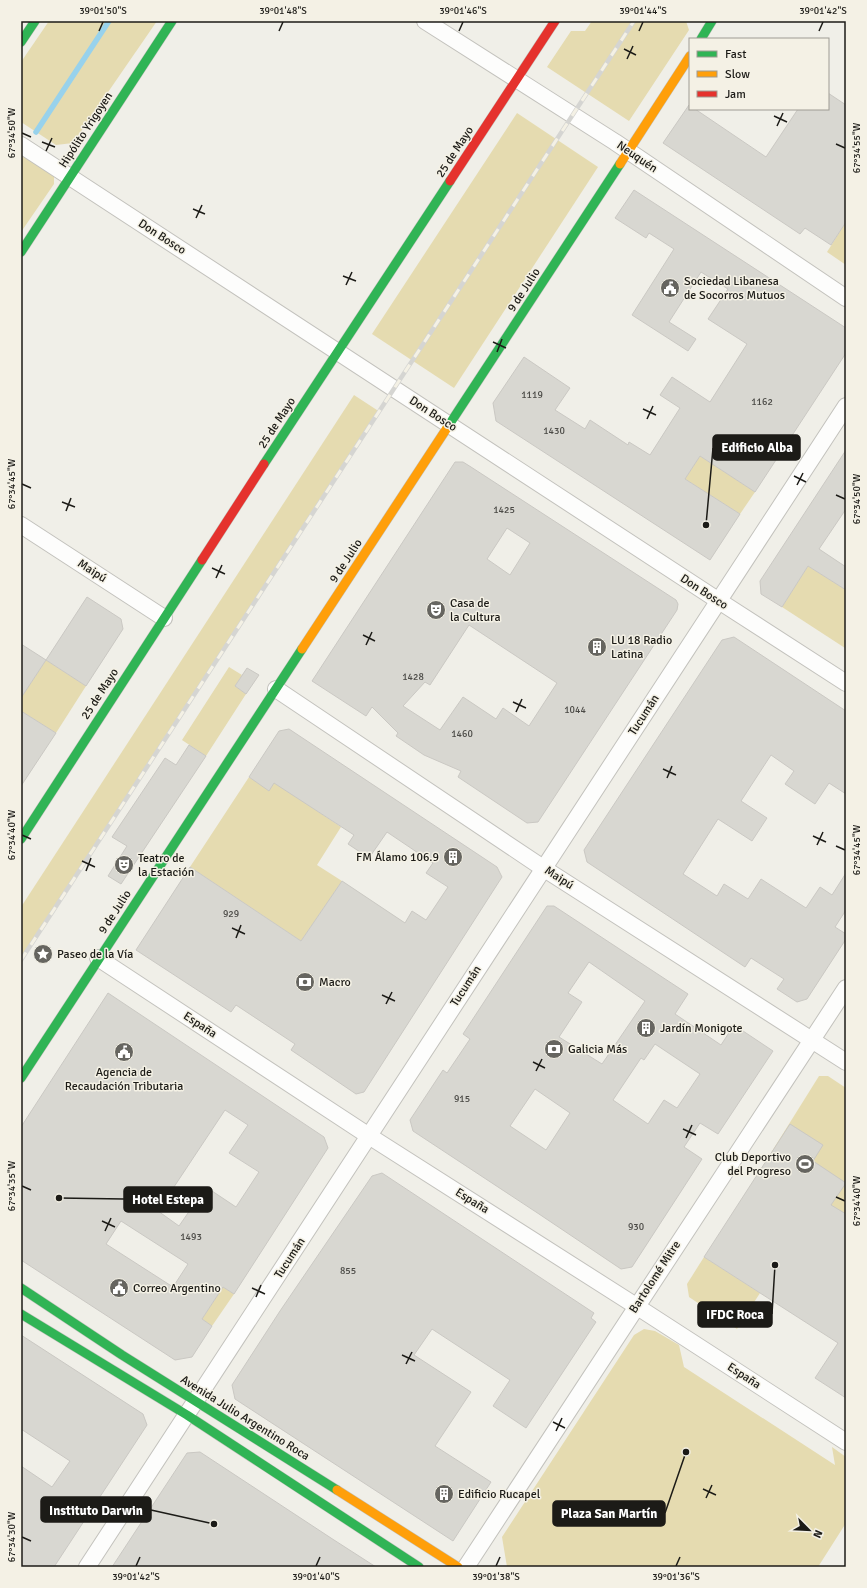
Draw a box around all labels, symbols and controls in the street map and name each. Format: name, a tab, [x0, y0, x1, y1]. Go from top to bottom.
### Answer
text: 39°01'50"S	[79, 5, 127, 17]
text: 39°01'48"S	[259, 5, 307, 17]
text: 39°01'46"S	[439, 5, 487, 17]
text: 39°01'44"S	[619, 5, 667, 17]
text: 39°01'42"S	[799, 5, 847, 17]
legend	[689, 38, 829, 110]
text: Fast	[725, 47, 746, 62]
text: Slow	[725, 67, 750, 82]
text: Jam	[725, 87, 746, 102]
street label: Hipólito Yrigoyen	[56, 89, 116, 171]
text: 67°34'50"W	[6, 107, 18, 158]
text: 67°34'55"W	[851, 122, 863, 173]
street label: 25 de Mayo	[433, 124, 477, 180]
street label: Neuquén	[614, 138, 660, 176]
street label: Don Bosco	[135, 216, 189, 258]
street label: 9 de Julio	[504, 265, 544, 315]
place label: Sociedad Libanesa de Socorros Mutuos	[684, 274, 785, 303]
public building icon: Sociedad Libanesa de Socorros Mutuos	[659, 277, 681, 299]
house number: 1119	[521, 389, 543, 401]
street label: Don Bosco	[406, 393, 460, 435]
street label: 25 de Mayo	[255, 395, 299, 451]
house number: 1162	[751, 396, 773, 408]
house number: 1430	[543, 425, 565, 437]
callout: Edificio Alba	[713, 435, 800, 460]
text: Edificio Alba	[721, 440, 793, 456]
text: 67°34'45"W	[6, 458, 18, 509]
text: 67°34'50"W	[851, 473, 863, 524]
house number: 1425	[493, 504, 515, 516]
street label: 9 de Julio	[326, 536, 366, 586]
street label: Maipú	[75, 556, 109, 586]
street label: Don Bosco	[677, 571, 731, 613]
place label: Casa de la Cultura	[450, 596, 501, 625]
theatre icon: Casa de la Cultura	[425, 599, 447, 621]
place label: LU 18 Radio Latina	[611, 633, 672, 662]
building icon: LU 18 Radio Latina	[586, 636, 608, 658]
street label: 25 de Mayo	[78, 666, 122, 722]
house number: 1428	[402, 671, 424, 683]
street label: Tucumán	[625, 692, 663, 738]
house number: 1044	[564, 704, 586, 716]
house number: 1460	[451, 728, 473, 740]
text: 67°34'40"W	[6, 809, 18, 860]
text: 67°34'45"W	[851, 824, 863, 875]
building icon: FM Álamo 106.9	[442, 846, 464, 868]
place label: FM Álamo 106.9	[356, 850, 439, 865]
place label: Teatro de la Estación	[138, 851, 194, 880]
theatre icon: Teatro de la Estación	[113, 854, 135, 876]
street label: Maipú	[542, 863, 576, 893]
street label: 9 de Julio	[95, 887, 135, 937]
house number: 929	[223, 908, 239, 920]
place icon: Paseo de la Vía	[32, 943, 54, 965]
place label: Paseo de la Vía	[57, 947, 133, 962]
street label: Tucumán	[447, 963, 485, 1009]
bank icon: Macro	[294, 971, 316, 993]
place label: Macro	[319, 975, 351, 990]
street label: España	[180, 1009, 220, 1041]
building icon: Jardín Monigote	[635, 1017, 657, 1039]
place label: Jardín Monigote	[660, 1021, 743, 1036]
bank icon: Galicia Más	[543, 1038, 565, 1060]
public building icon: Agencia de Recaudación Tributaria	[113, 1041, 135, 1063]
place label: Galicia Más	[568, 1042, 627, 1057]
place label: Agencia de Recaudación Tributaria	[65, 1065, 183, 1094]
house number: 915	[454, 1093, 470, 1105]
place label: Club Deportivo del Progreso	[715, 1150, 791, 1179]
sports icon: Club Deportivo del Progreso	[794, 1153, 816, 1175]
text: 67°34'35"W	[6, 1160, 18, 1211]
text: 67°34'40"W	[851, 1175, 863, 1226]
street label: España	[452, 1185, 492, 1217]
callout: Hotel Estepa	[124, 1187, 212, 1212]
text: Hotel Estepa	[132, 1192, 204, 1208]
house number: 930	[628, 1221, 644, 1233]
house number: 1493	[180, 1231, 202, 1243]
street label: Tucumán	[271, 1235, 309, 1281]
street label: Bartolomé Mitre	[626, 1238, 684, 1316]
house number: 855	[340, 1265, 356, 1277]
public building icon: Correo Argentino	[108, 1277, 130, 1299]
place label: Correo Argentino	[133, 1281, 221, 1296]
callout: IFDC Roca	[698, 1302, 772, 1327]
text: IFDC Roca	[706, 1307, 764, 1323]
street label: España	[724, 1360, 764, 1392]
street label: Avenida Julio Argentino Roca	[178, 1372, 312, 1464]
building icon: Edificio Rucapel	[433, 1483, 455, 1505]
place label: Edificio Rucapel	[458, 1487, 541, 1502]
callout: Instituto Darwin	[41, 1497, 151, 1522]
callout: Plaza San Martín	[553, 1501, 665, 1526]
text: Instituto Darwin	[49, 1503, 143, 1519]
text: Plaza San Martín	[561, 1506, 657, 1522]
north arrow	[789, 1510, 829, 1550]
text: 67°34'30"W	[6, 1511, 18, 1562]
text: N	[810, 1528, 825, 1540]
text: 39°01'42"S	[112, 1571, 160, 1583]
text: 39°01'40"S	[292, 1571, 340, 1583]
text: 39°01'38"S	[472, 1571, 520, 1583]
text: 39°01'36"S	[652, 1571, 700, 1583]

